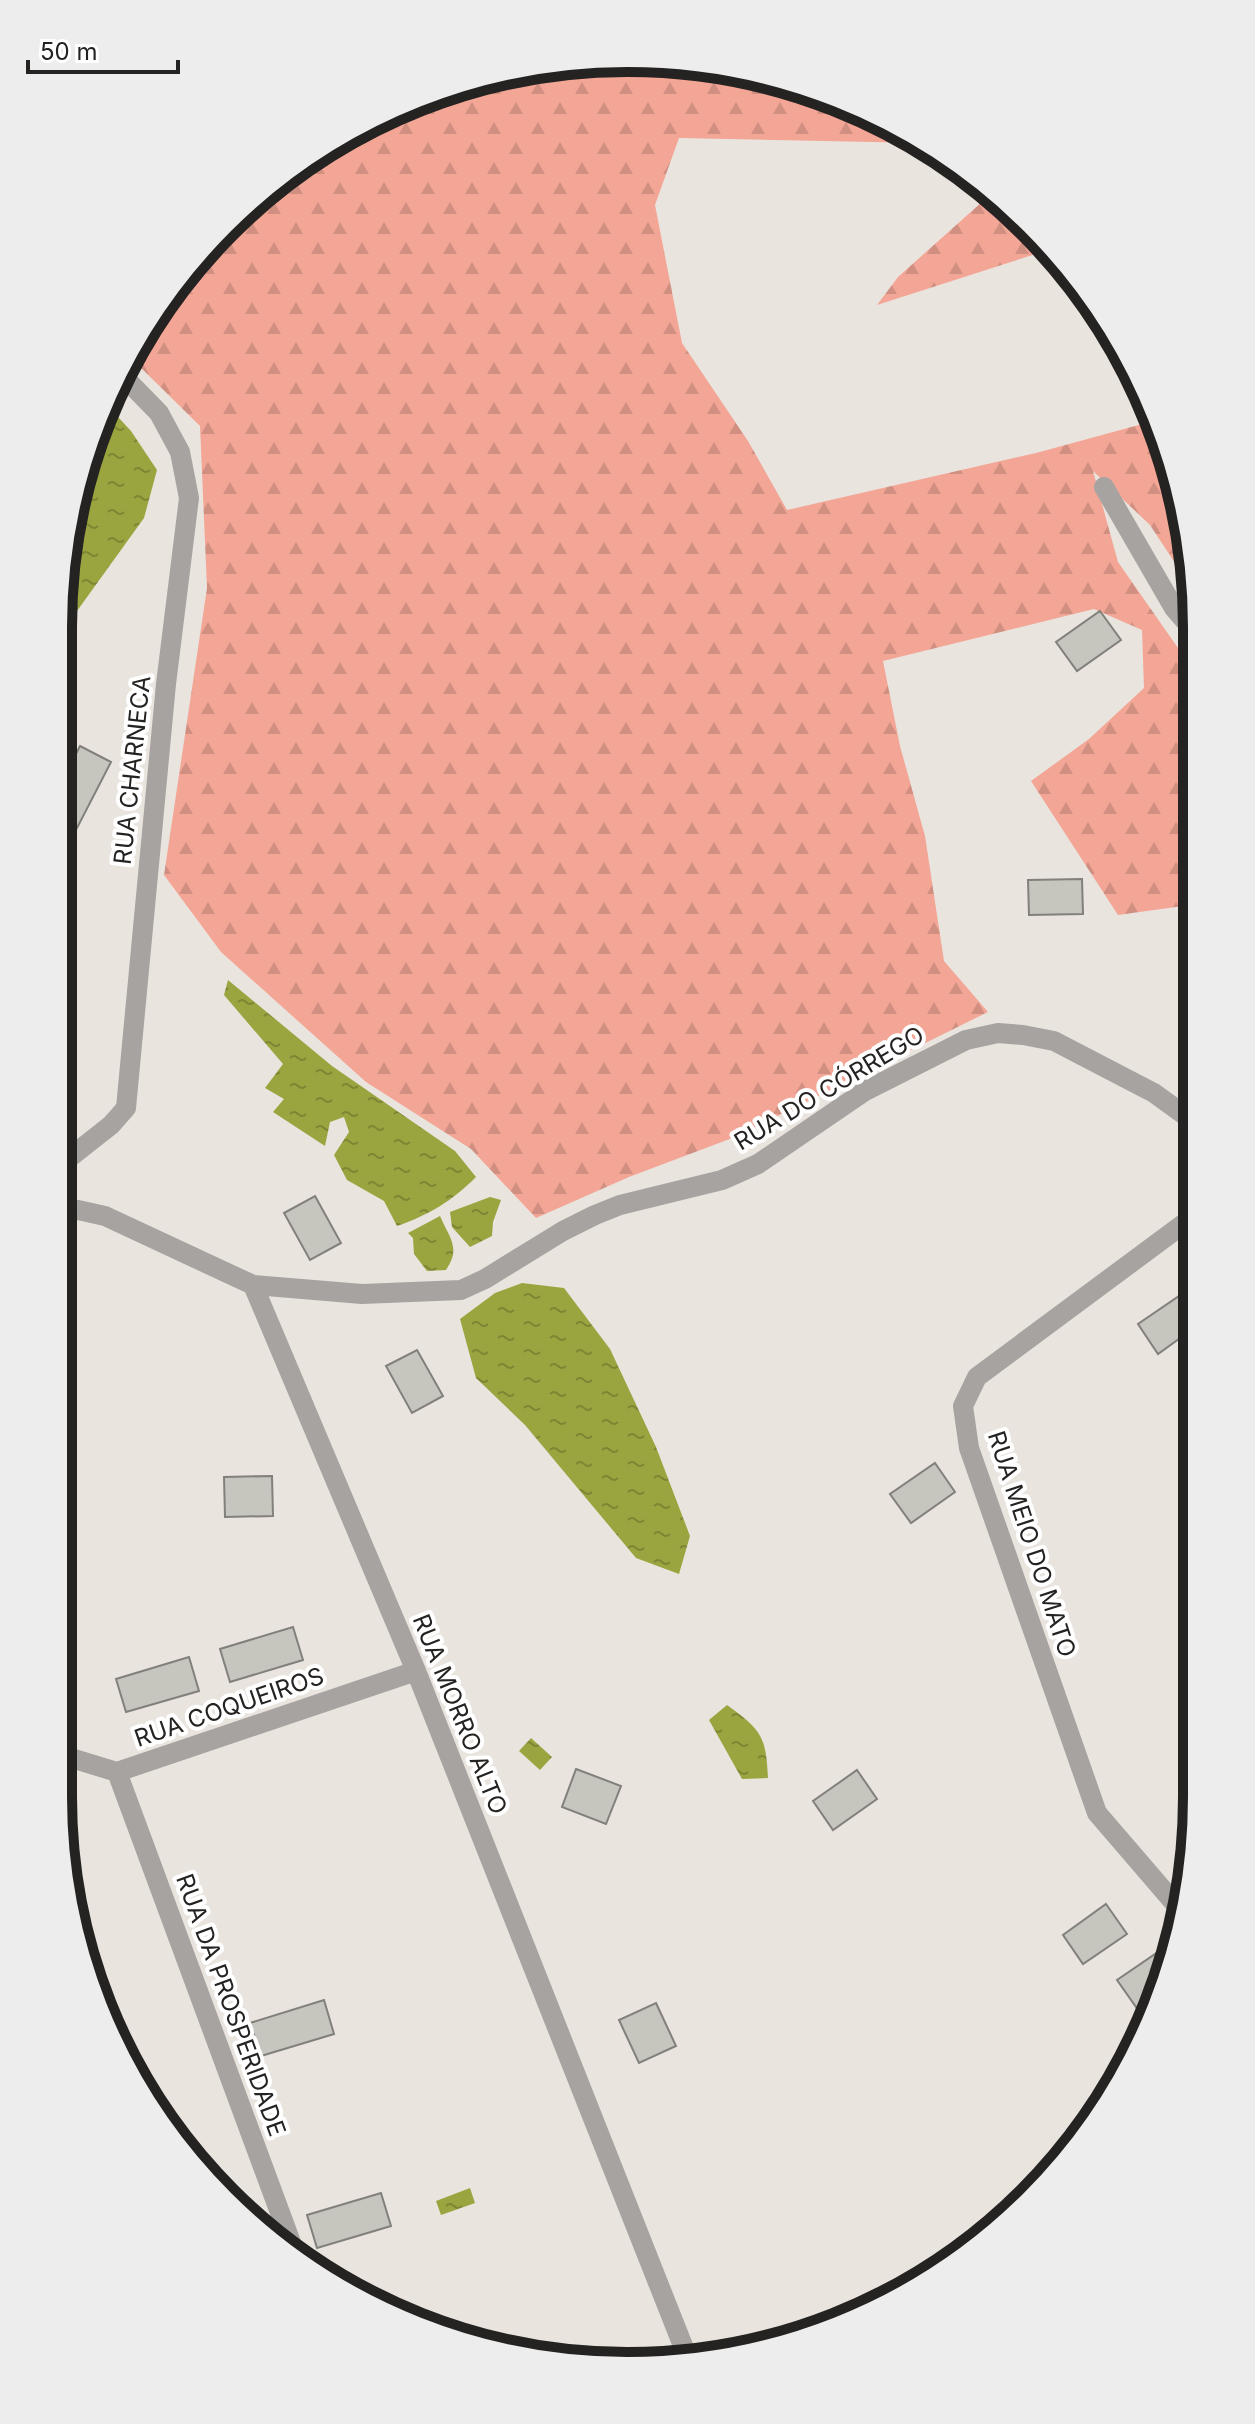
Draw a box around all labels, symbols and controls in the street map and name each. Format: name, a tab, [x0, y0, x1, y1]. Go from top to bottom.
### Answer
scale bar	[28, 24, 178, 74]
text: 50 m	[40, 37, 98, 66]
street label: RUA CHARNECA	[108, 674, 156, 866]
street label: RUA DO CÓRREGO	[729, 1020, 929, 1156]
street label: RUA MEIO DO MATO	[982, 1428, 1082, 1660]
street label: RUA MORRO ALTO	[407, 1610, 513, 1818]
street label: RUA COQUEIROS	[131, 1661, 327, 1753]
street label: RUA DA PROSPERIDADE	[170, 1870, 292, 2140]

